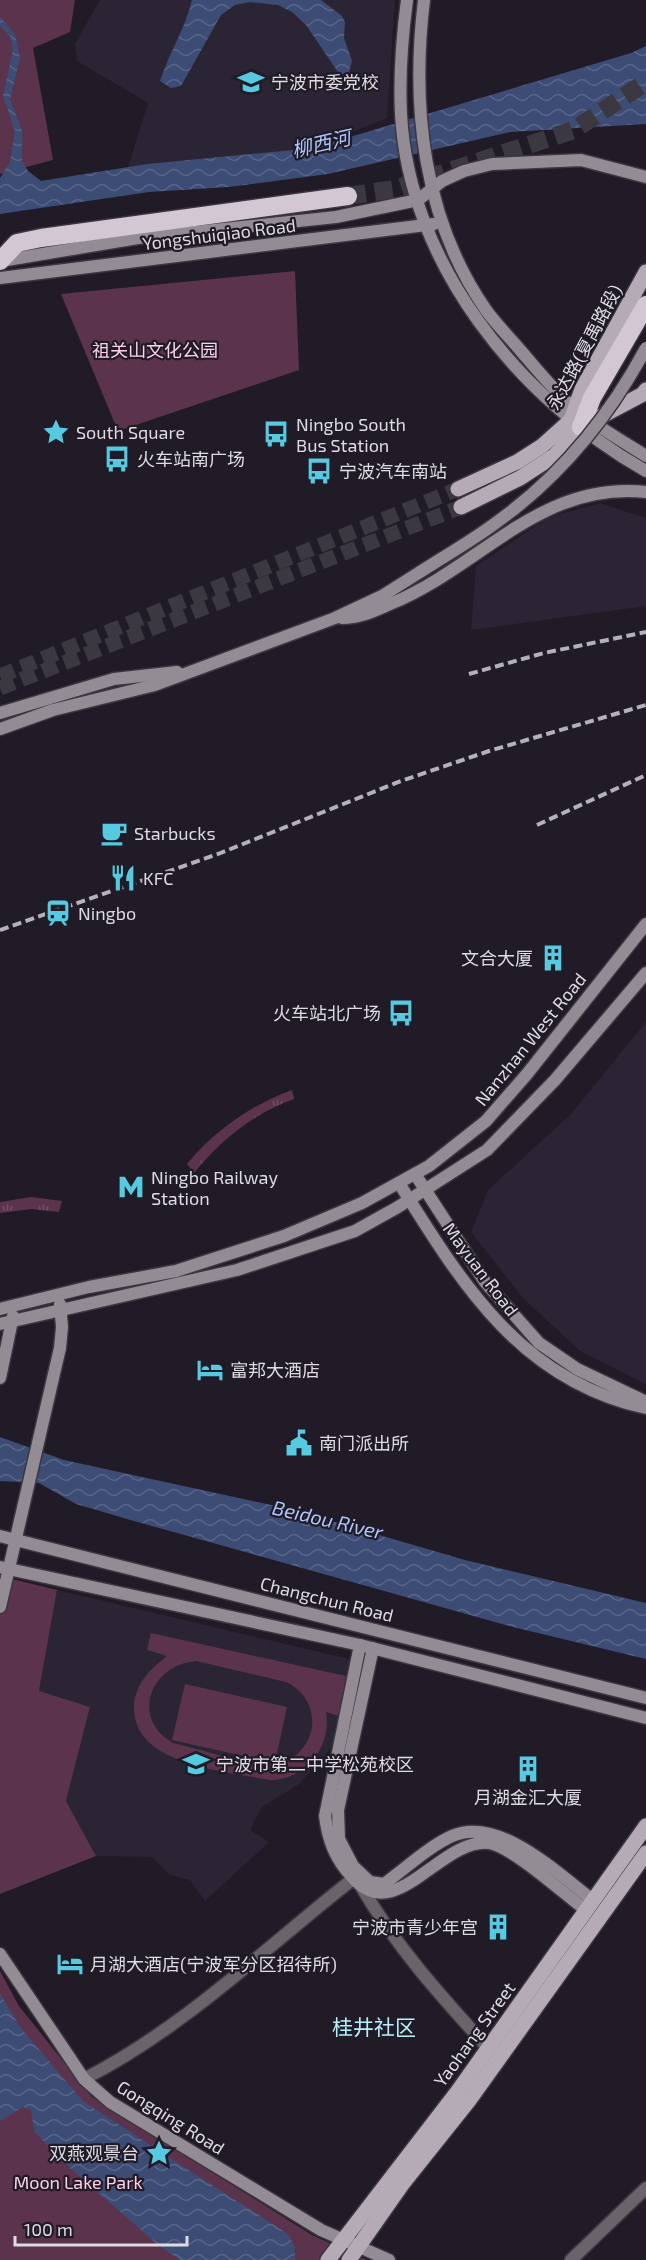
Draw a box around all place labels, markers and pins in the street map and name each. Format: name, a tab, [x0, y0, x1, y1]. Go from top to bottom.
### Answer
school or university icon: 宁波市委党校	[236, 67, 266, 97]
place label: 宁波市委党校	[271, 71, 379, 93]
place label: Ningbo South Bus Station	[296, 413, 406, 456]
place icon: South Square	[41, 417, 71, 447]
bus stop icon: Ningbo South Bus Station	[261, 419, 291, 449]
place label: South Square	[76, 421, 185, 443]
bus stop icon: 火车站南广场	[102, 444, 132, 474]
place label: 火车站南广场	[137, 448, 245, 470]
bus stop icon: 宁波汽车南站	[304, 456, 334, 486]
place label: 宁波汽车南站	[339, 460, 447, 482]
cafe icon: Starbucks	[99, 818, 129, 848]
place label: Starbucks	[134, 822, 216, 844]
restaurant icon: KFC	[108, 863, 138, 893]
place label: KFC	[143, 867, 173, 889]
station icon: Ningbo	[43, 898, 73, 928]
place label: Ningbo	[78, 902, 136, 924]
building icon: 文合大厦	[538, 943, 568, 973]
place label: 文合大厦	[461, 947, 533, 969]
bus stop icon: 火车站北广场	[386, 998, 416, 1028]
place label: 火车站北广场	[273, 1002, 381, 1024]
place label: Ningbo Railway Station	[151, 1166, 278, 1209]
metro station icon: Ningbo Railway Station	[116, 1172, 146, 1202]
hotel icon: 富邦大酒店	[195, 1355, 225, 1385]
place label: 富邦大酒店	[230, 1359, 320, 1381]
public building icon: 南门派出所	[284, 1428, 314, 1458]
place label: 南门派出所	[319, 1432, 409, 1454]
school or university icon: 宁波市第二中学松苑校区	[181, 1749, 211, 1779]
place label: 宁波市第二中学松苑校区	[216, 1753, 414, 1775]
building icon: 月湖金汇大厦	[513, 1754, 543, 1784]
place label: 月湖金汇大厦	[474, 1786, 582, 1808]
building icon: 宁波市青少年宫	[483, 1912, 513, 1942]
place label: 宁波市青少年宫	[352, 1916, 478, 1938]
hotel icon: 月湖大酒店(宁波军分区招待所)	[55, 1949, 85, 1979]
place label: 月湖大酒店(宁波军分区招待所)	[90, 1953, 337, 1975]
place icon: 双燕观景台	[144, 2138, 174, 2168]
place label: 双燕观景台	[49, 2142, 139, 2164]

